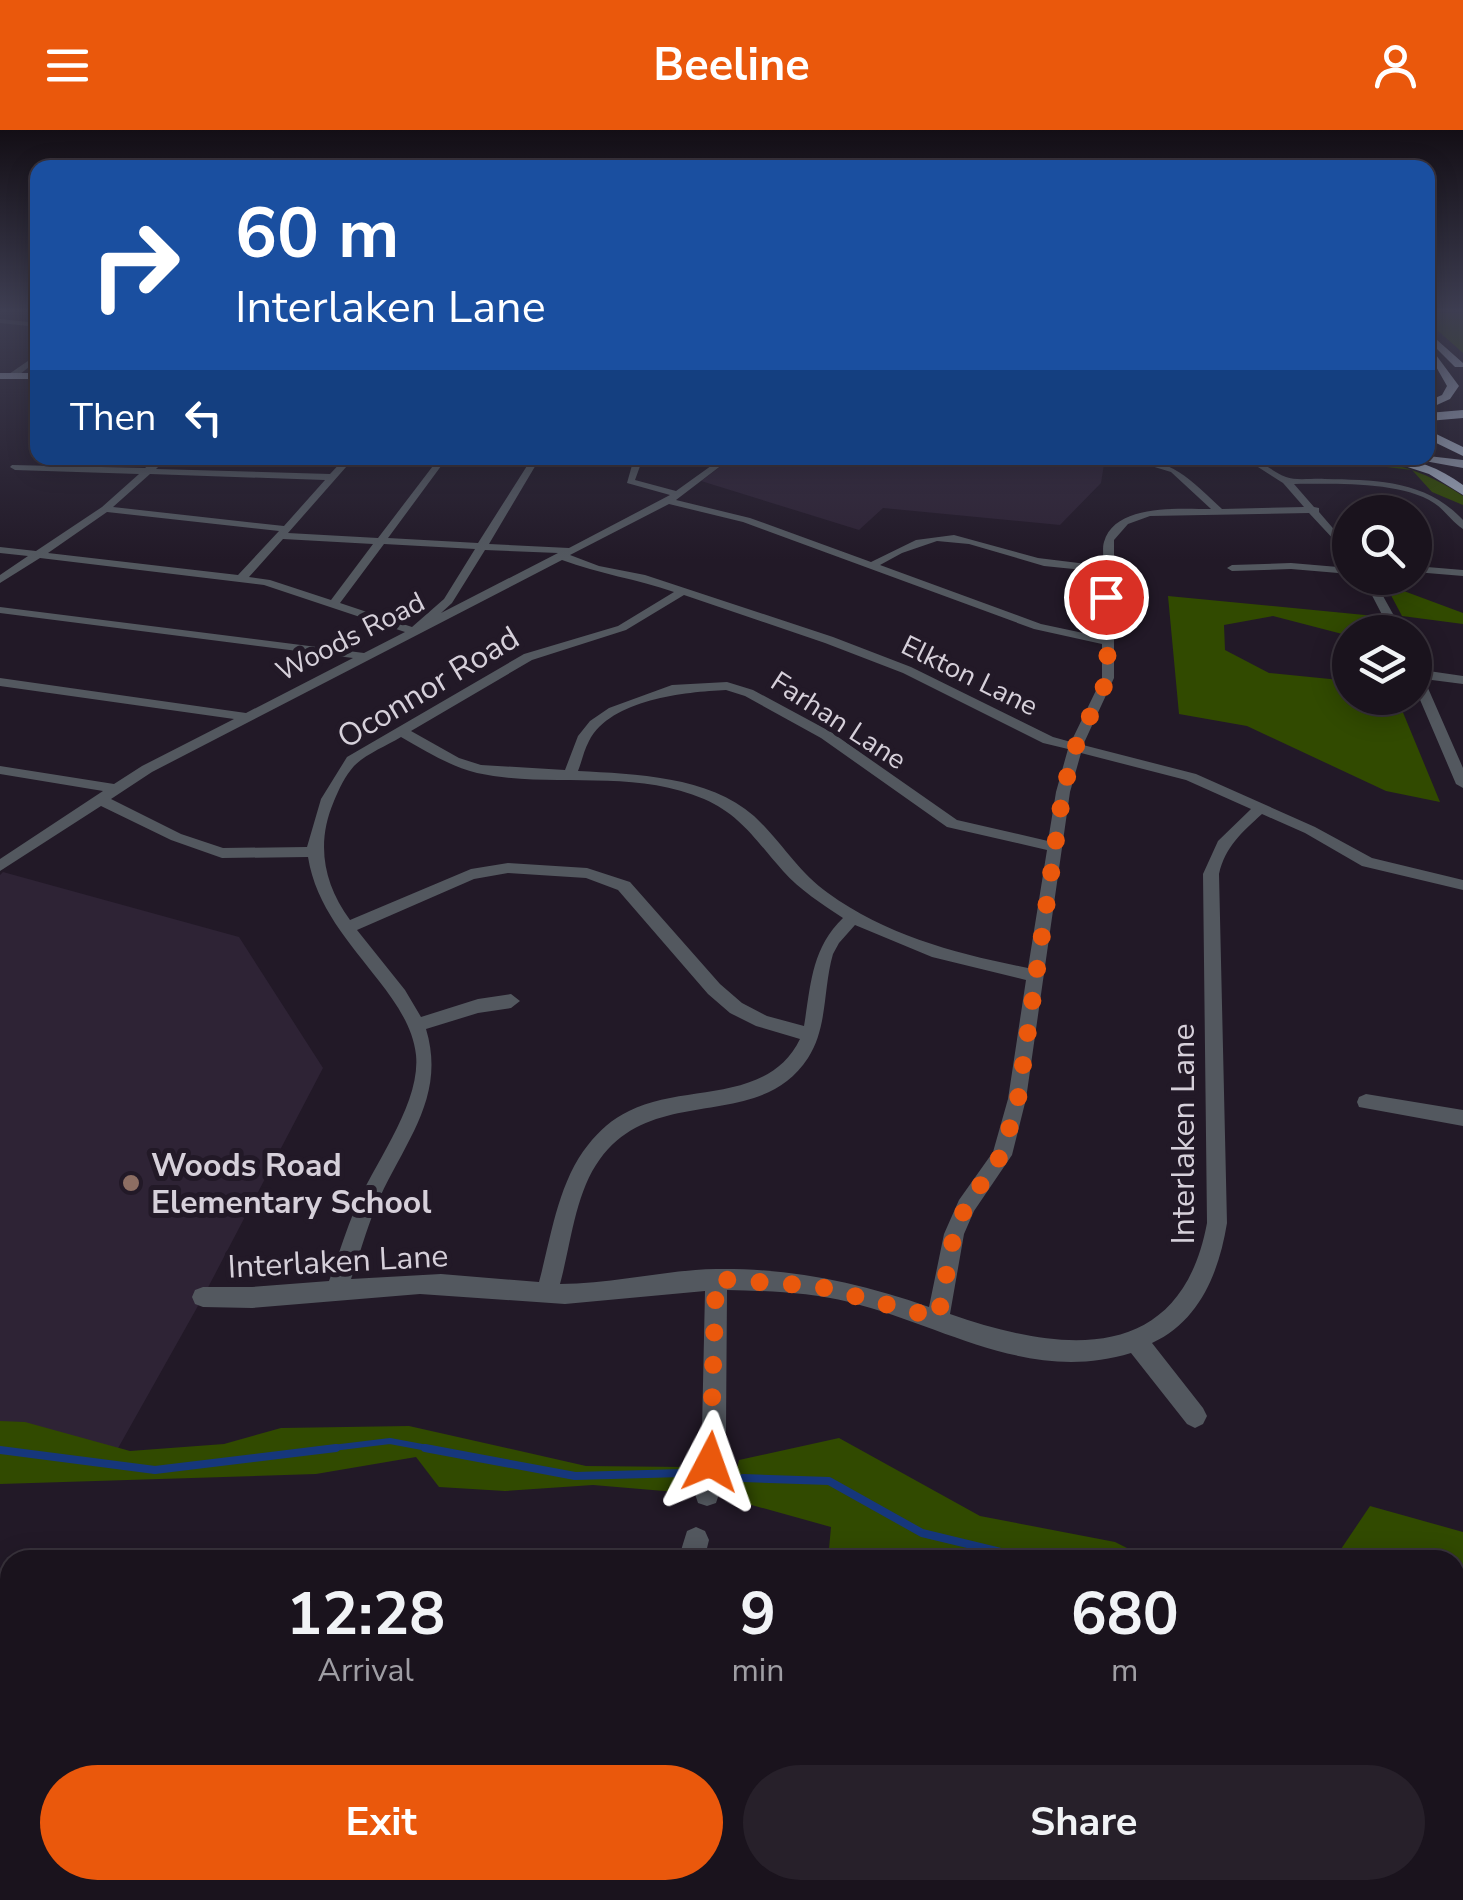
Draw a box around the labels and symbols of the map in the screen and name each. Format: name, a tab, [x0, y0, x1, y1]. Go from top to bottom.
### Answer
pin	[1064, 555, 1149, 640]
street label: Woods Road	[269, 583, 431, 691]
street label: Oconnor Road	[329, 616, 527, 759]
street label: Elkton Lane	[895, 627, 1044, 725]
street label: Farhan Lane	[763, 663, 914, 779]
street label: Interlaken Lane	[1162, 1024, 1205, 1244]
place label: Woods Road Elementary School	[151, 1144, 431, 1224]
marker: Woods Road Elementary School	[120, 1172, 142, 1194]
street label: Interlaken Lane	[227, 1234, 449, 1289]
position arrow	[658, 1410, 762, 1514]

